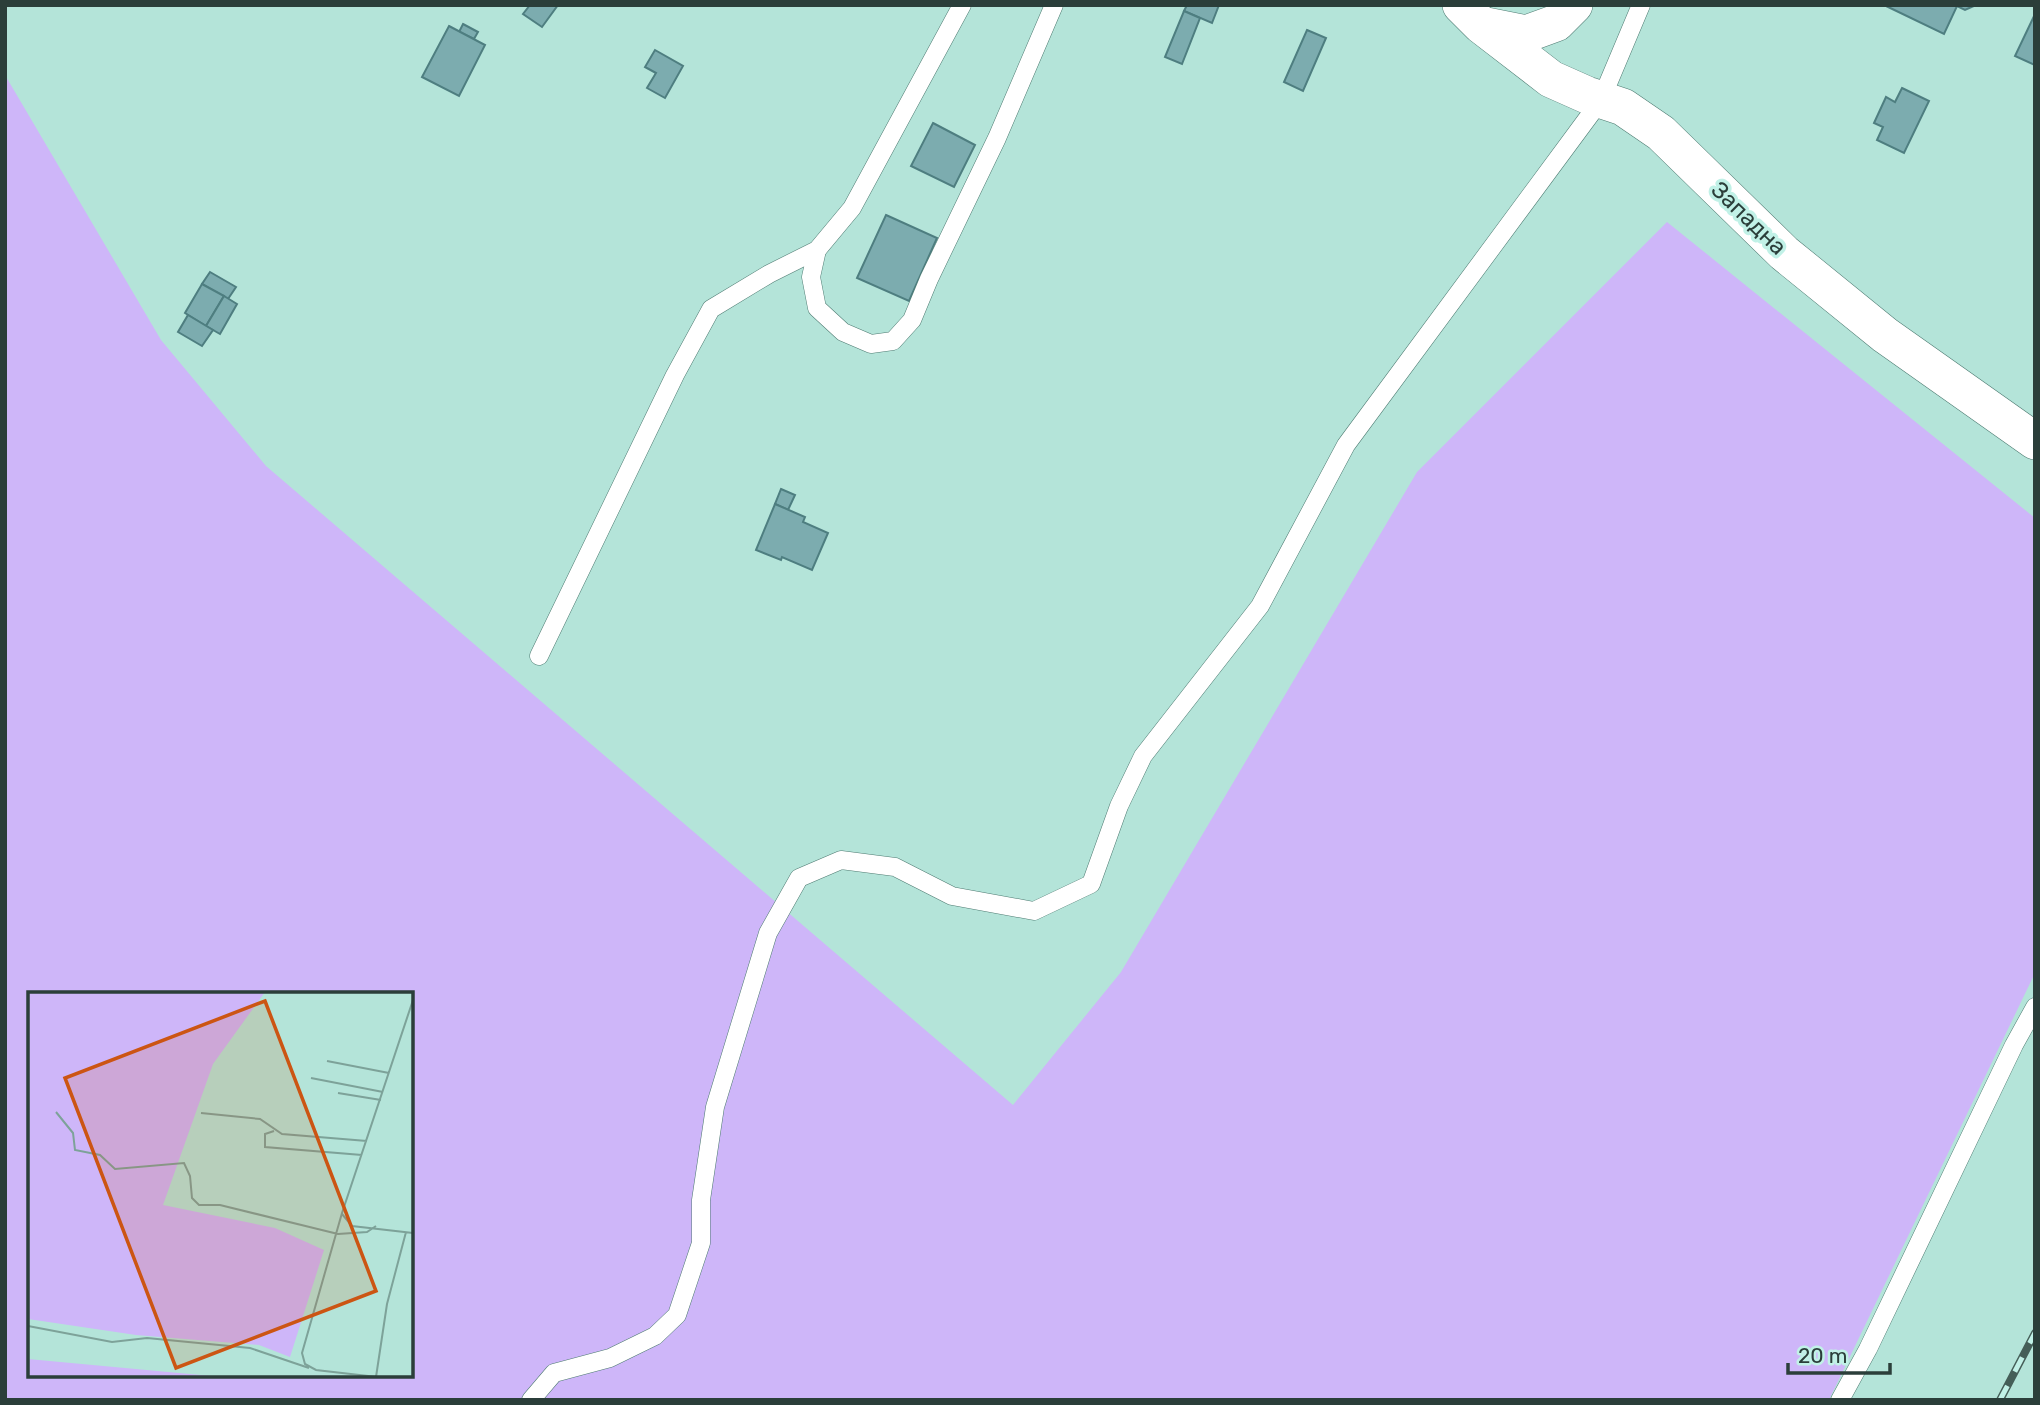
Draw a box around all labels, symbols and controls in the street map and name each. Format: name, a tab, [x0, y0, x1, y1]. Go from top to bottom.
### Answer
street label: Западна	[1706, 175, 1792, 261]
inset map	[28, 992, 413, 1377]
scale bar	[1788, 1332, 1890, 1376]
text: 20 m	[1798, 1343, 1847, 1368]

